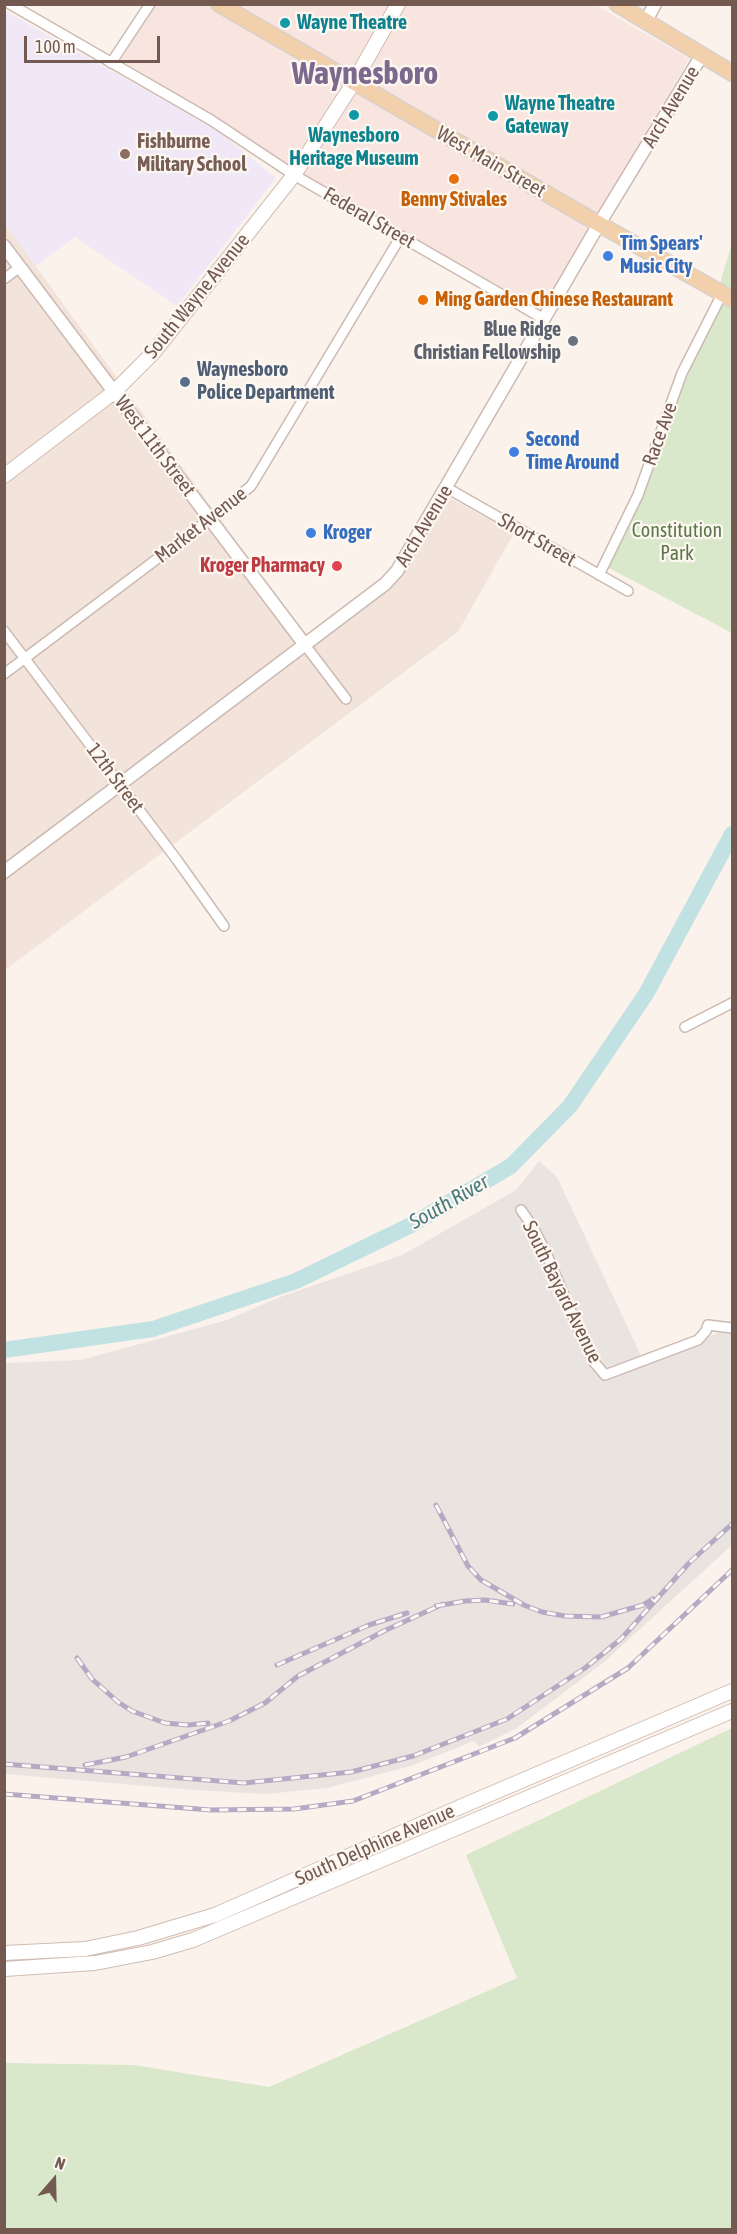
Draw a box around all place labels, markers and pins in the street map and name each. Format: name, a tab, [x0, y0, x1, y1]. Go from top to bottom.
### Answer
place label: Wayne Theatre	[297, 11, 407, 35]
marker: Wayne Theatre	[278, 16, 292, 30]
place label: Wayne Theatre Gateway	[505, 92, 615, 139]
marker: Waynesboro Heritage Museum	[347, 108, 361, 122]
marker: Wayne Theatre Gateway	[486, 109, 500, 123]
place label: Waynesboro Heritage Museum	[289, 124, 419, 171]
place label: Fishburne Military School	[137, 130, 246, 177]
marker: Fishburne Military School	[118, 147, 132, 161]
marker: Benny Stivales	[447, 172, 461, 186]
place label: Benny Stivales	[401, 188, 507, 212]
place label: Tim Spears' Music City	[620, 232, 703, 279]
marker: Tim Spears' Music City	[601, 249, 615, 263]
place label: Ming Garden Chinese Restaurant	[435, 288, 673, 312]
marker: Ming Garden Chinese Restaurant	[416, 293, 430, 307]
place label: Blue Ridge Christian Fellowship	[414, 318, 561, 365]
marker: Blue Ridge Christian Fellowship	[566, 334, 580, 348]
place label: Waynesboro Police Department	[197, 358, 335, 405]
marker: Waynesboro Police Department	[178, 375, 192, 389]
place label: Second Time Around	[526, 428, 619, 475]
marker: Second Time Around	[507, 445, 521, 459]
place label: Kroger	[323, 521, 371, 545]
marker: Kroger	[304, 526, 318, 540]
place label: Kroger Pharmacy	[200, 554, 325, 578]
marker: Kroger Pharmacy	[330, 559, 344, 573]

